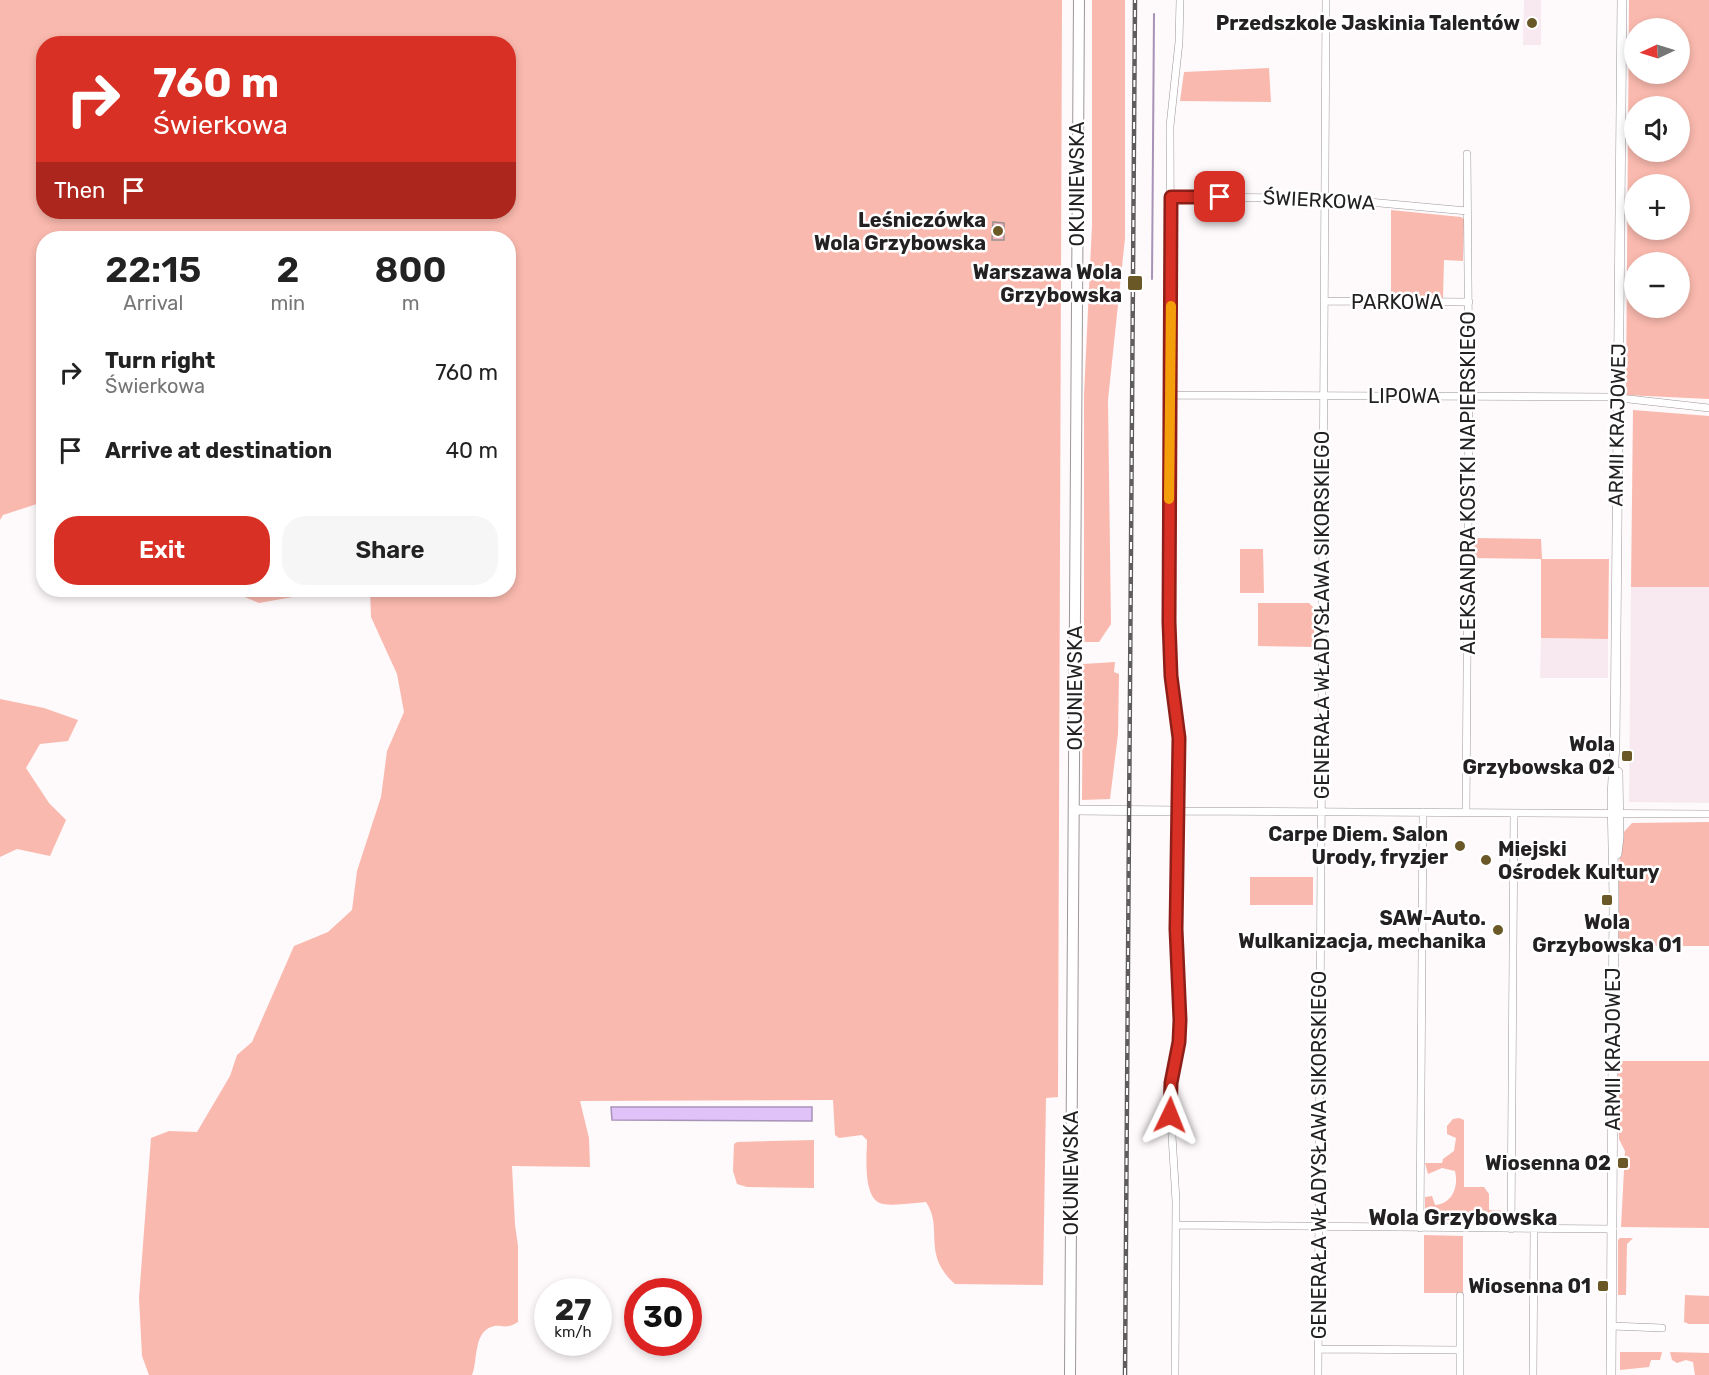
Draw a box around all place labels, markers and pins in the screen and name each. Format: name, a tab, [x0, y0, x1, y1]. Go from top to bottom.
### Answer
place label: Przedszkole Jaskinia Talentów	[1216, 11, 1520, 35]
marker: Przedszkole Jaskinia Talentów	[1525, 16, 1539, 30]
pin	[1194, 171, 1245, 222]
place label: Leśniczówka Wola Grzybowska	[814, 208, 986, 255]
marker: Leśniczówka Wola Grzybowska	[991, 224, 1005, 238]
place label: Warszawa Wola Grzybowska	[973, 260, 1122, 307]
marker: Warszawa Wola Grzybowska	[1126, 274, 1144, 292]
place label: Wola Grzybowska 02	[1462, 732, 1615, 779]
marker: Wola Grzybowska 02	[1620, 749, 1634, 763]
place label: Carpe Diem. Salon Urody, fryzjer	[1268, 822, 1448, 869]
place label: Miejski Ośrodek Kultury	[1498, 837, 1660, 884]
marker: Carpe Diem. Salon Urody, fryzjer	[1453, 839, 1467, 853]
marker: Miejski Ośrodek Kultury	[1479, 853, 1493, 867]
marker: Wola Grzybowska 01	[1600, 893, 1614, 907]
place label: SAW-Auto. Wulkanizacja, mechanika	[1238, 906, 1486, 953]
place label: Wola Grzybowska 01	[1532, 910, 1682, 957]
marker: SAW-Auto. Wulkanizacja, mechanika	[1491, 923, 1505, 937]
place label: Wiosenna 02	[1485, 1151, 1611, 1175]
marker: Wiosenna 02	[1616, 1156, 1630, 1170]
place label: Wiosenna 01	[1468, 1274, 1591, 1298]
marker: Wiosenna 01	[1596, 1279, 1610, 1293]

